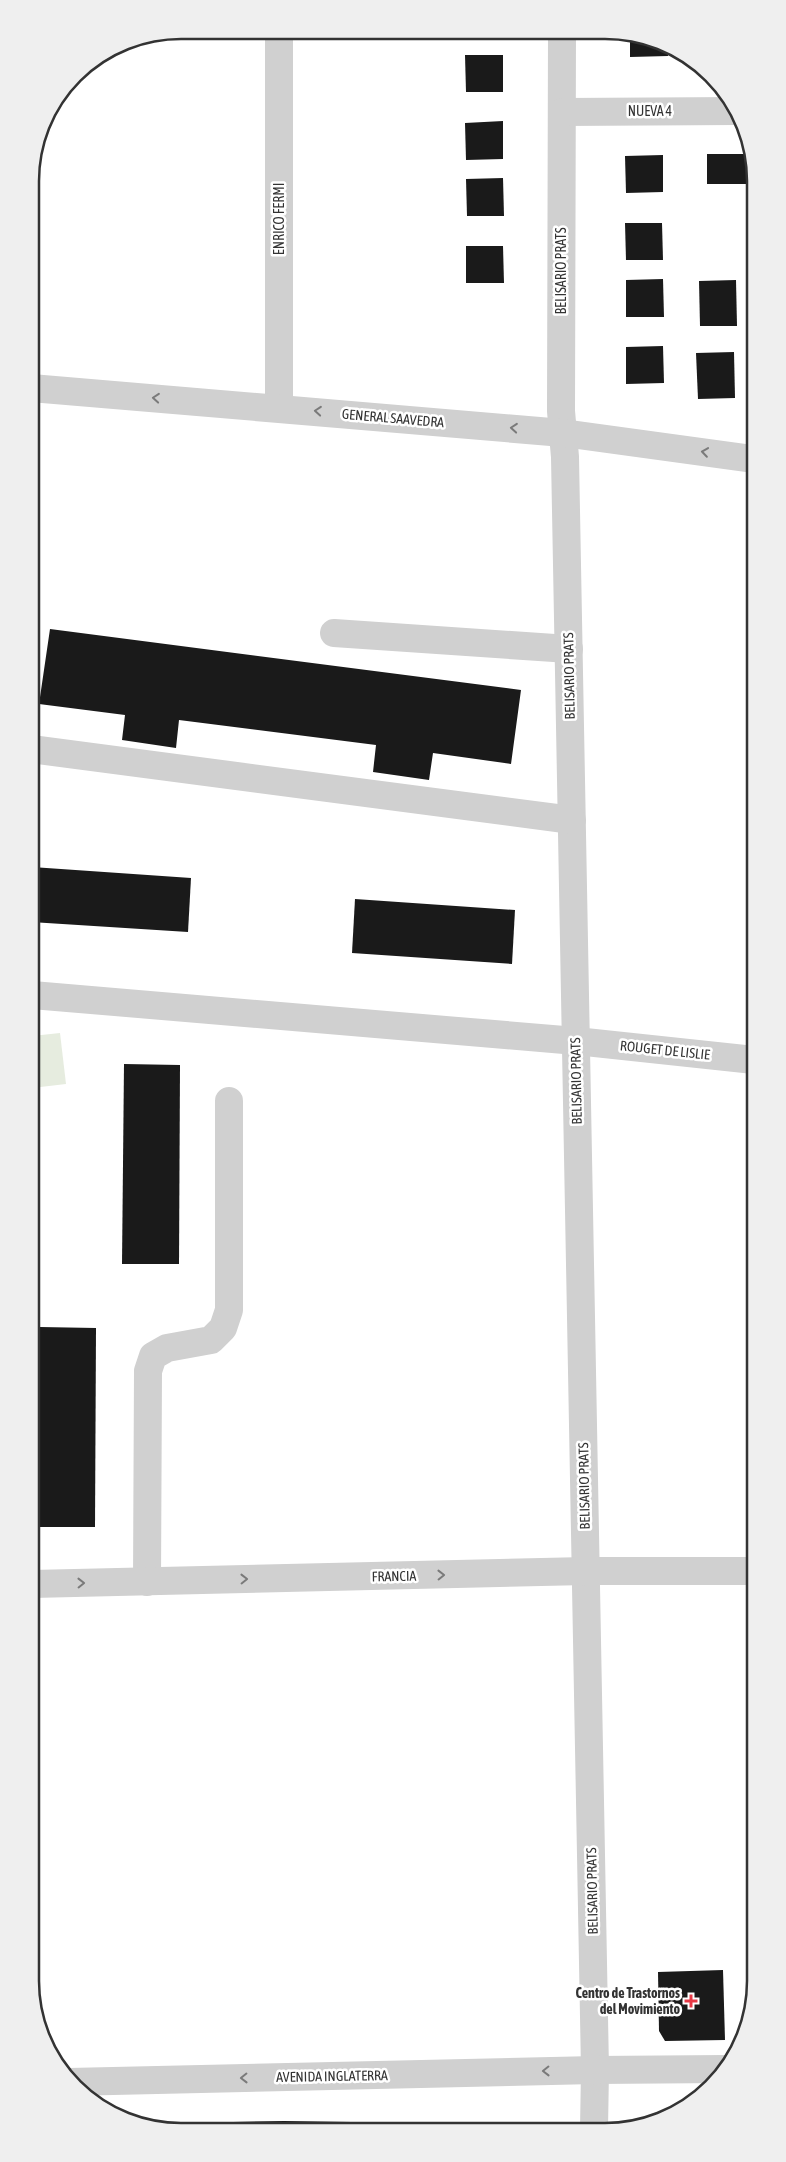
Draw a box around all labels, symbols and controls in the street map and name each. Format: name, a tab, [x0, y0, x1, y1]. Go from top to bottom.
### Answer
street label: NUEVA 4	[628, 103, 673, 119]
street label: ENRICO FERMI	[271, 183, 287, 255]
street label: BELISARIO PRATS	[553, 227, 569, 315]
one-way arrow	[151, 393, 159, 404]
one-way arrow	[313, 406, 321, 417]
street label: GENERAL SAAVEDRA	[341, 406, 445, 430]
one-way arrow	[510, 423, 518, 434]
one-way arrow	[701, 448, 710, 458]
street label: BELISARIO PRATS	[560, 632, 578, 720]
street label: BELISARIO PRATS	[567, 1037, 585, 1125]
street label: ROUGET DE LISLIE	[619, 1037, 711, 1063]
street label: BELISARIO PRATS	[575, 1442, 593, 1530]
street label: FRANCIA	[372, 1568, 417, 1584]
one-way arrow	[437, 1569, 445, 1580]
one-way arrow	[240, 1574, 248, 1585]
one-way arrow	[78, 1578, 85, 1588]
street label: BELISARIO PRATS	[583, 1847, 601, 1935]
place label: Centro de Trastornos del Movimiento	[575, 1985, 680, 2017]
marker: Centro de Trastornos del Movimiento	[684, 1994, 698, 2008]
one-way arrow	[542, 2066, 550, 2076]
street label: AVENIDA INGLATERRA	[276, 2067, 388, 2085]
one-way arrow	[239, 2073, 247, 2083]

